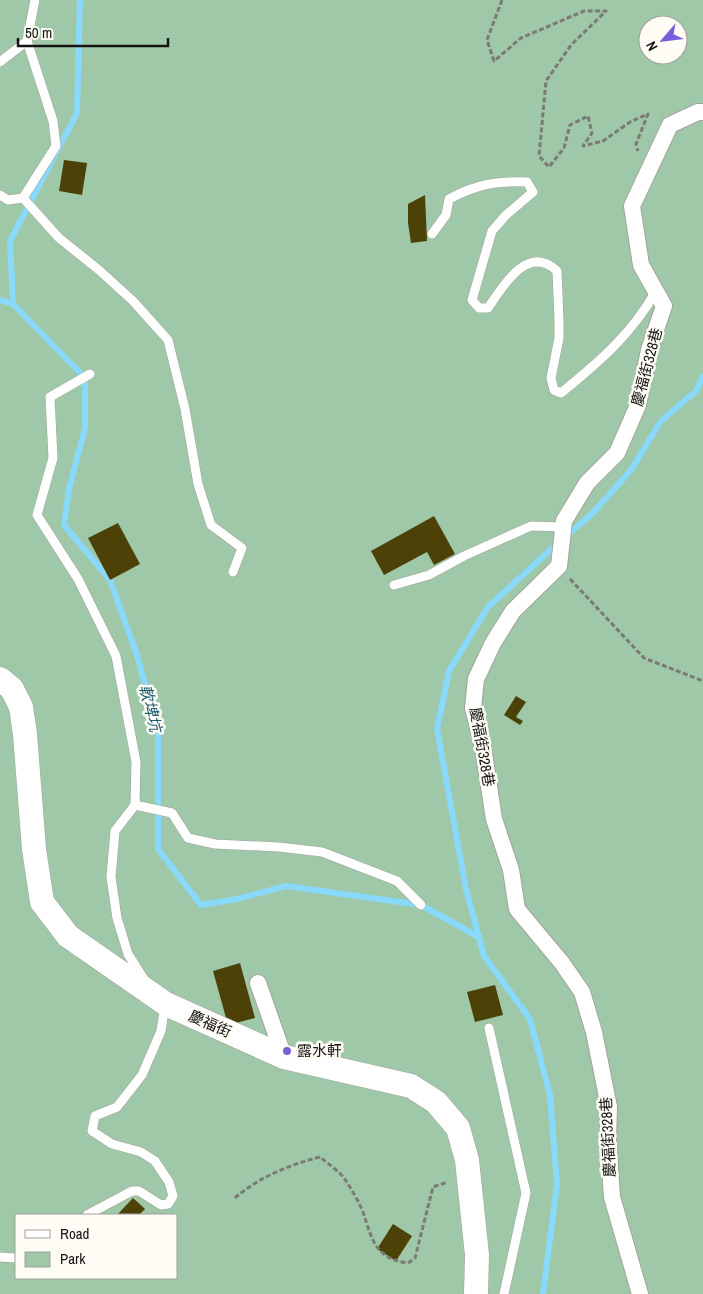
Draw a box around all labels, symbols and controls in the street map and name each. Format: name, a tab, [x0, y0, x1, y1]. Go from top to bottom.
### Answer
scale bar	[18, 15, 168, 47]
north arrow	[638, 15, 688, 65]
text: 50 m	[25, 22, 52, 43]
text: N	[642, 38, 661, 54]
street label: 慶福街328巷	[626, 325, 667, 408]
water label: 軟埤坑	[135, 682, 168, 736]
street label: 慶福街328巷	[465, 705, 500, 788]
street label: 慶福街	[185, 1005, 235, 1042]
place label: 露水軒	[297, 1040, 342, 1061]
marker: 露水軒	[281, 1045, 293, 1057]
street label: 慶福街328巷	[595, 1096, 620, 1178]
legend	[15, 1214, 178, 1279]
text: Road	[60, 1223, 89, 1244]
text: Park	[60, 1248, 86, 1269]

